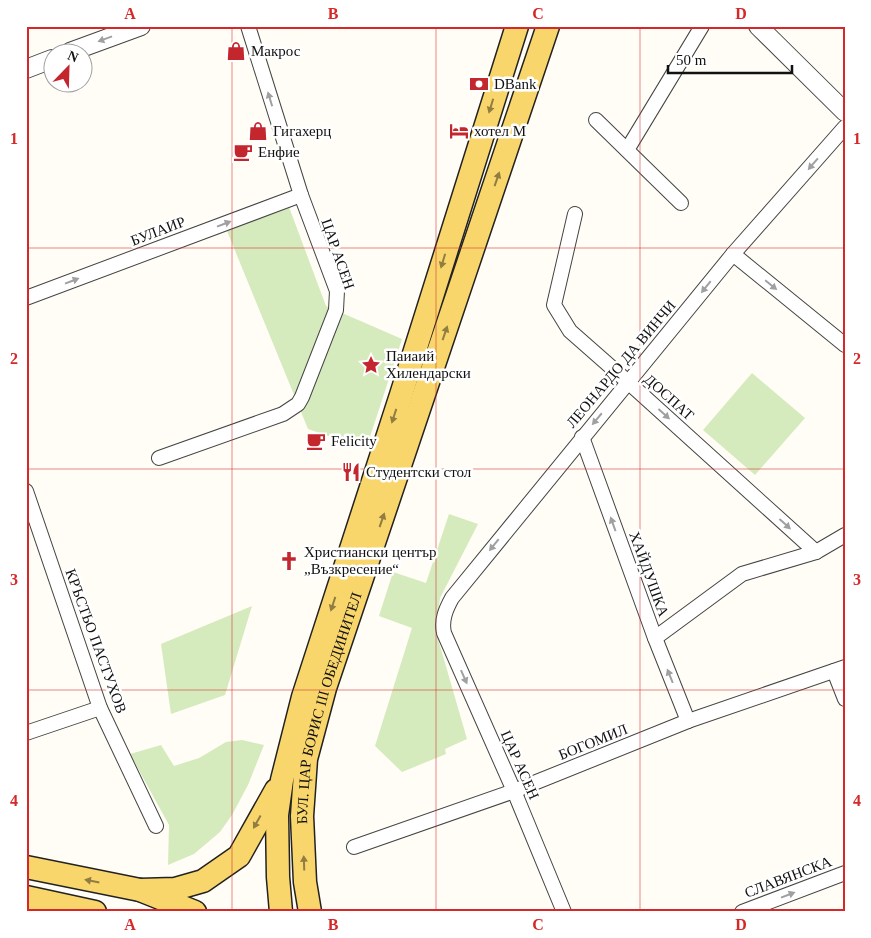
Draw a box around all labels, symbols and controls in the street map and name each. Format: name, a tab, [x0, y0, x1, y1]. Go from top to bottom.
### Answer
text: A	[124, 5, 136, 22]
text: B	[328, 5, 339, 22]
text: C	[532, 5, 544, 22]
text: D	[735, 5, 747, 22]
one-way arrow	[97, 35, 112, 43]
shop icon: Макрос	[225, 40, 247, 62]
north arrow	[42, 42, 92, 92]
scale bar	[668, 42, 792, 74]
place label: Макрос	[251, 43, 301, 59]
text: N	[65, 48, 80, 65]
text: 50 m	[676, 52, 707, 68]
bank icon: DBank	[468, 73, 490, 95]
place label: DBank	[494, 76, 537, 92]
one-way arrow	[266, 91, 274, 106]
one-way arrow	[487, 99, 495, 114]
shop icon: Гигахерц	[247, 120, 269, 142]
hotel icon: хотел М	[448, 120, 470, 142]
place label: Гигахерц	[273, 123, 331, 139]
place label: хотел М	[474, 123, 526, 139]
text: 1	[10, 130, 18, 147]
text: 1	[853, 130, 861, 147]
cafe icon: Енфие	[232, 141, 254, 163]
place label: Енфие	[258, 144, 300, 160]
one-way arrow	[807, 157, 818, 170]
one-way arrow	[493, 172, 501, 187]
street label: БУЛАИР	[128, 213, 188, 249]
street label: ЦАР АСЕН	[318, 216, 358, 292]
one-way arrow	[217, 220, 232, 228]
one-way arrow	[438, 254, 446, 269]
one-way arrow	[65, 277, 80, 285]
one-way arrow	[764, 279, 777, 290]
one-way arrow	[701, 280, 712, 293]
street label: ЛЕОНАРДО ДА ВИНЧИ	[563, 297, 679, 431]
one-way arrow	[442, 326, 449, 341]
place label: Паиаий Хилендарски	[386, 348, 471, 381]
text: 2	[10, 350, 18, 367]
text: 2	[853, 350, 861, 367]
place icon: Паиаий Хилендарски	[360, 354, 382, 376]
street label: ДОСПАТ	[641, 371, 697, 423]
one-way arrow	[390, 409, 398, 424]
one-way arrow	[658, 409, 671, 420]
one-way arrow	[592, 412, 603, 425]
cafe icon: Felicity	[305, 430, 327, 452]
place label: Felicity	[331, 433, 377, 449]
restaurant icon: Студентски стол	[340, 461, 362, 483]
place label: Студентски стол	[366, 464, 472, 480]
one-way arrow	[379, 513, 386, 528]
one-way arrow	[609, 516, 617, 531]
one-way arrow	[778, 518, 791, 529]
street label: ХАЙДУШКА	[626, 529, 672, 619]
one-way arrow	[489, 538, 500, 551]
place label: Христиански център „Възкресение“	[304, 544, 437, 577]
church icon: Христиански център „Възкресение“	[278, 550, 300, 572]
street label: КРЪСТЬО ПАСТУХОВ	[62, 567, 130, 715]
text: 3	[10, 571, 18, 588]
text: 3	[853, 571, 861, 588]
street label: БУЛ. ЦАР БОРИС III ОБЕДИНИТЕЛ	[294, 590, 365, 824]
one-way arrow	[329, 597, 337, 612]
one-way arrow	[666, 668, 674, 683]
one-way arrow	[460, 670, 468, 684]
street label: БОГОМИЛ	[556, 721, 630, 763]
street label: ЦАР АСЕН	[498, 728, 542, 802]
text: 4	[10, 792, 18, 809]
text: 4	[853, 792, 861, 809]
one-way arrow	[253, 816, 262, 829]
street label: СЛАВЯНСКА	[742, 853, 834, 901]
one-way arrow	[300, 855, 308, 871]
one-way arrow	[84, 876, 100, 884]
one-way arrow	[780, 891, 795, 898]
text: A	[124, 916, 136, 933]
text: B	[328, 916, 339, 933]
text: C	[532, 916, 544, 933]
text: D	[735, 916, 747, 933]

